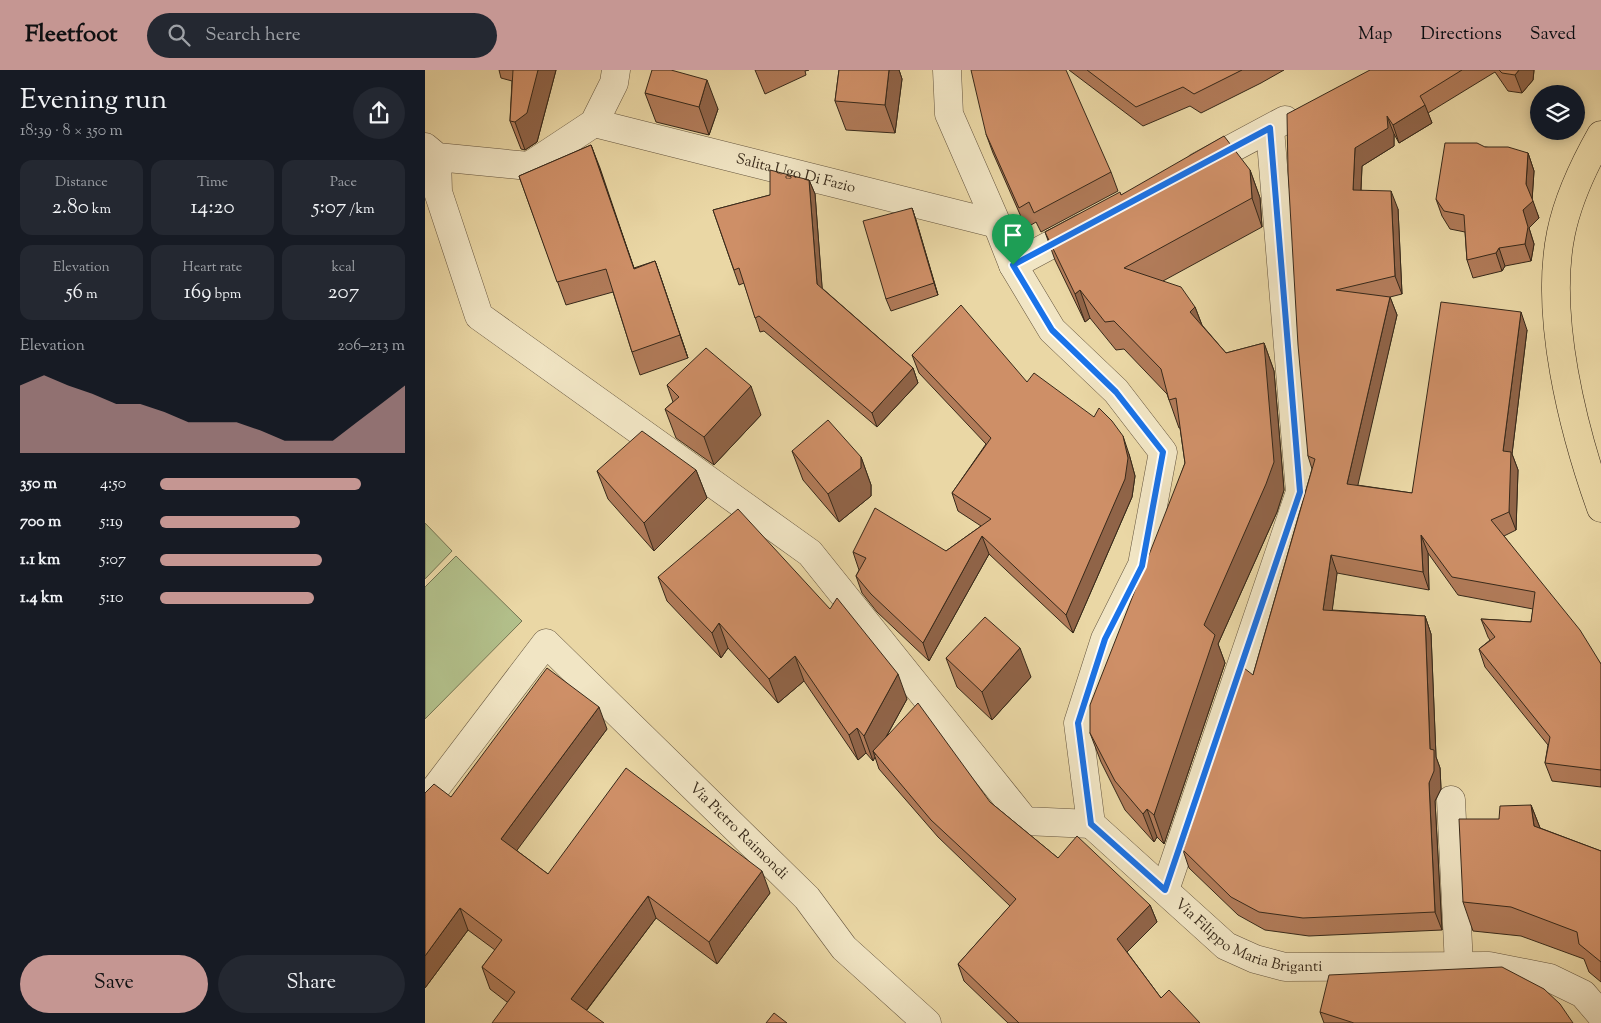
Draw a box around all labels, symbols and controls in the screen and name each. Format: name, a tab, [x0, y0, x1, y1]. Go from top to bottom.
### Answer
search box	[147, 13, 497, 58]
text: Fleetfoot	[25, 18, 117, 52]
icon: search	[165, 21, 193, 49]
text: Search here	[205, 22, 301, 49]
text: Map	[1358, 22, 1393, 48]
text: Directions	[1421, 22, 1502, 48]
text: Saved	[1530, 22, 1576, 48]
text: Evening run	[20, 81, 167, 121]
map controls	[1530, 85, 1585, 140]
button: layers	[1530, 85, 1585, 140]
button: share	[353, 87, 405, 139]
text: 18:39 · 8 × 350 m	[20, 120, 123, 143]
street label: Salita Ugo Di Fazio	[734, 148, 858, 199]
text: Distance	[55, 173, 108, 193]
text: Time	[197, 173, 228, 193]
text: Pace	[330, 173, 357, 193]
text: 2.80	[52, 193, 89, 223]
text: 14:20	[190, 193, 235, 223]
text: 5:07	[312, 193, 346, 223]
text: km	[89, 200, 111, 220]
text: /km	[346, 200, 375, 220]
pin	[992, 214, 1034, 265]
icon: arrive	[999, 221, 1027, 249]
text: Elevation	[53, 258, 110, 278]
text: Heart rate	[183, 258, 242, 278]
text: kcal	[331, 258, 356, 278]
text: 56	[65, 278, 83, 308]
text: 169	[184, 278, 211, 308]
text: 207	[328, 278, 359, 308]
text: m	[83, 285, 98, 305]
text: bpm	[211, 285, 241, 305]
text: Elevation	[20, 335, 85, 358]
text: 206–213 m	[337, 335, 405, 358]
text: 350 m	[20, 473, 57, 496]
text: 4:50	[100, 473, 126, 496]
text: 700 m	[20, 511, 61, 534]
text: 5:19	[100, 511, 123, 534]
text: 1.1 km	[20, 549, 60, 572]
text: 5:07	[100, 549, 126, 572]
text: 1.4 km	[20, 587, 63, 610]
text: 5:10	[100, 587, 123, 610]
street label: Via Pietro Raimondi	[684, 778, 793, 884]
street label: Via Filippo Maria Briganti	[1170, 894, 1322, 977]
button: Save	[20, 955, 208, 1013]
button: Share	[218, 955, 405, 1013]

